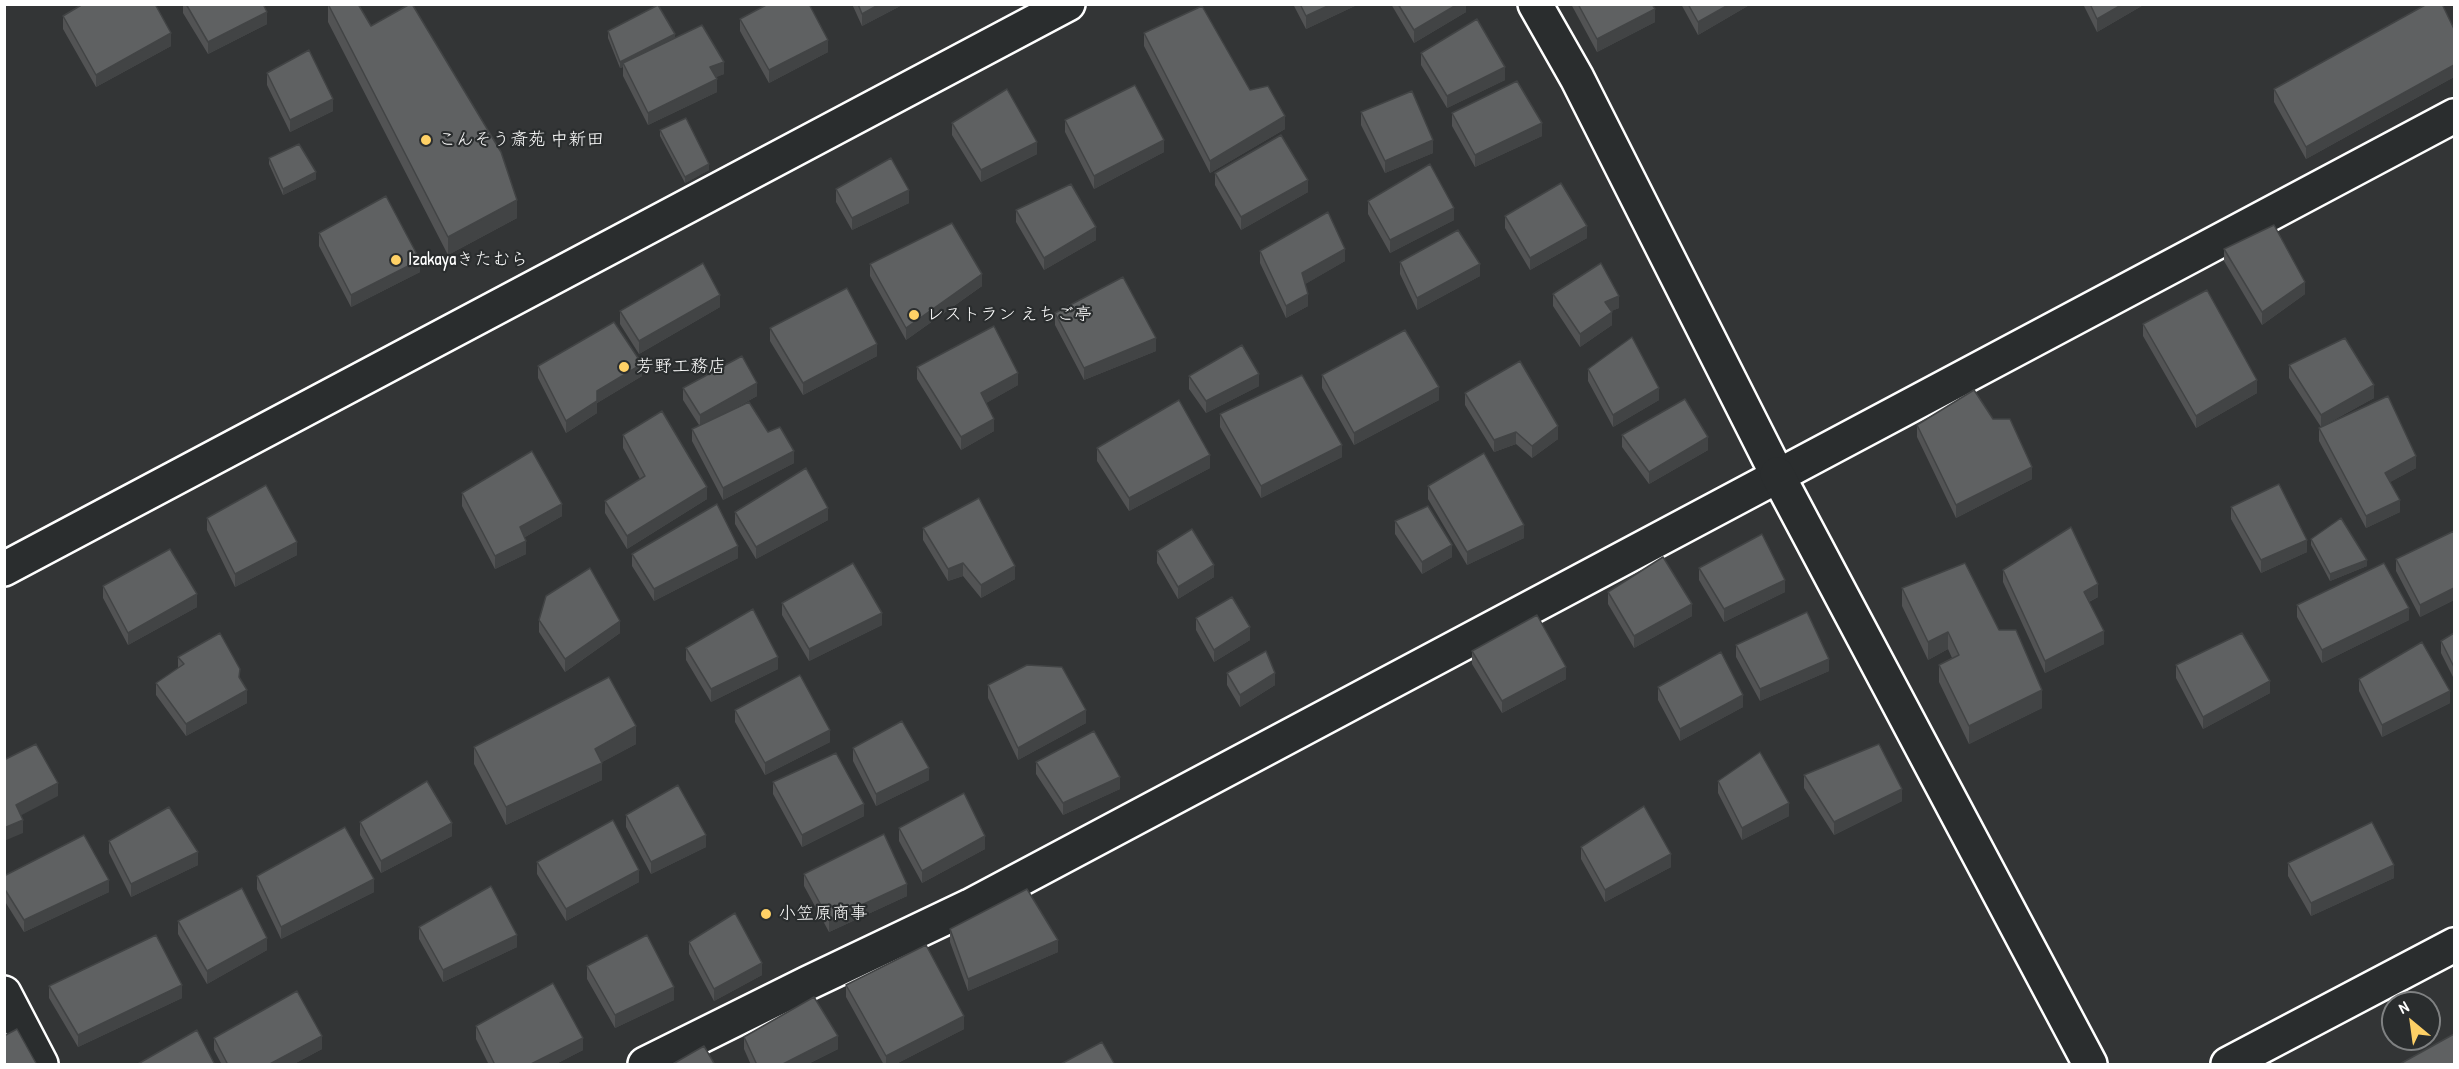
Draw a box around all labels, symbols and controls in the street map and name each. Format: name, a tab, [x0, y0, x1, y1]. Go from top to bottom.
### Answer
place label: こんそう斎苑 中新田	[438, 129, 604, 151]
marker: こんそう斎苑 中新田	[419, 133, 433, 147]
place label: Izakayaきたむら	[408, 249, 528, 271]
marker: Izakayaきたむら	[389, 253, 403, 267]
place label: レストラン えちご亭	[926, 304, 1092, 326]
marker: レストラン えちご亭	[907, 308, 921, 322]
place label: 芳野工務店	[636, 356, 726, 378]
marker: 芳野工務店	[617, 360, 631, 374]
place label: 小笠原商事	[778, 903, 868, 925]
marker: 小笠原商事	[759, 907, 773, 921]
north arrow	[2381, 991, 2441, 1051]
text: N	[2394, 995, 2412, 1019]

